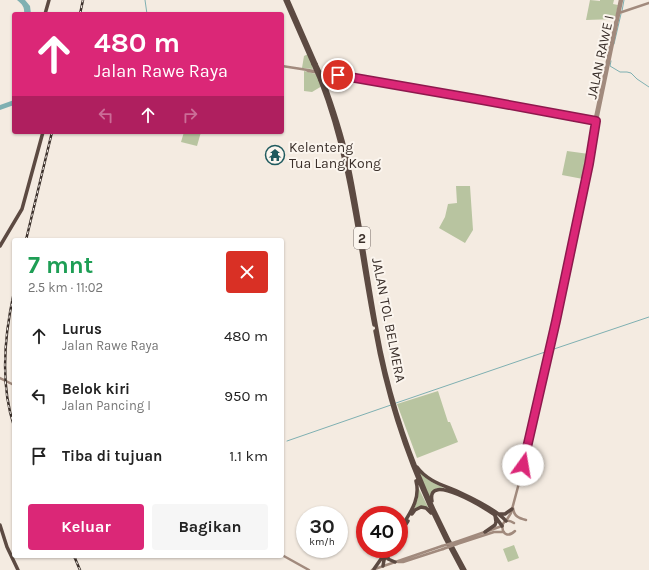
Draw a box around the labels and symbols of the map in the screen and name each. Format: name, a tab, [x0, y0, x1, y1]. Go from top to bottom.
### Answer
street label: JALAN RAWE I	[583, 14, 618, 100]
pin	[321, 58, 355, 92]
place label: Kelenteng Tua Lang Kong	[289, 139, 381, 172]
temple icon: Kelenteng Tua Lang Kong	[264, 144, 286, 166]
road number: 2	[354, 227, 370, 249]
street label: JALAN TOL BELMERA	[368, 256, 409, 384]
position arrow	[502, 444, 544, 486]
speed limit sign: 40	[356, 506, 408, 558]

